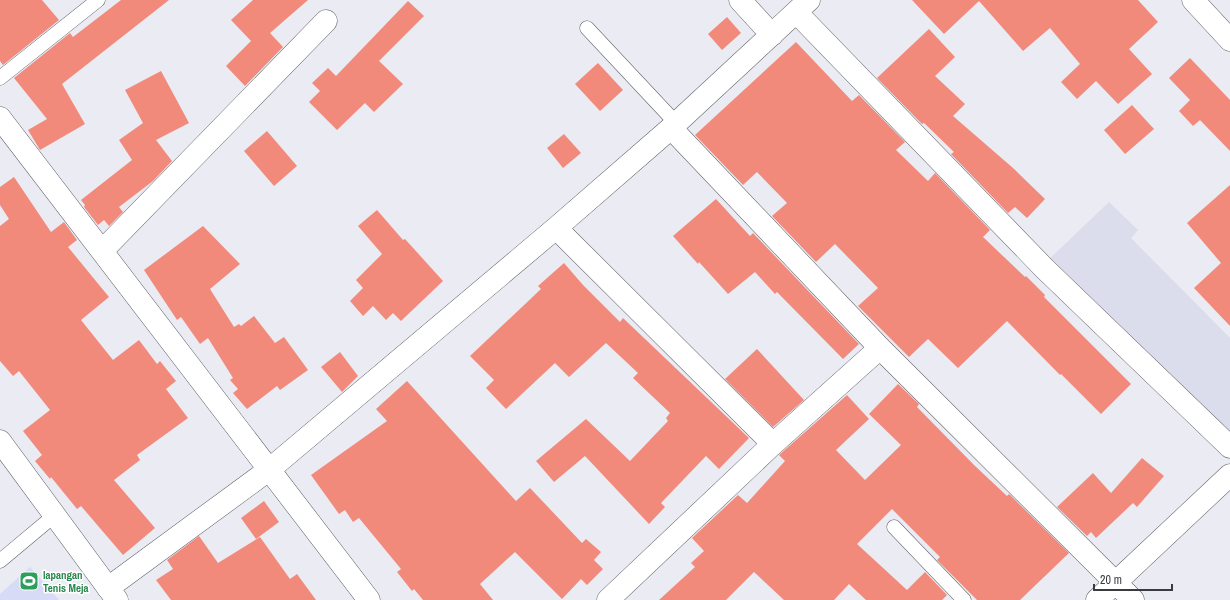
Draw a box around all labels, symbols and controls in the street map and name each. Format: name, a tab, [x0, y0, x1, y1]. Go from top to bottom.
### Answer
scale bar	[1094, 566, 1172, 592]
place label: lapangan Tenis Meja	[43, 568, 88, 595]
sports icon: lapangan Tenis Meja	[18, 570, 40, 592]
text: 20 m	[1100, 572, 1122, 588]

